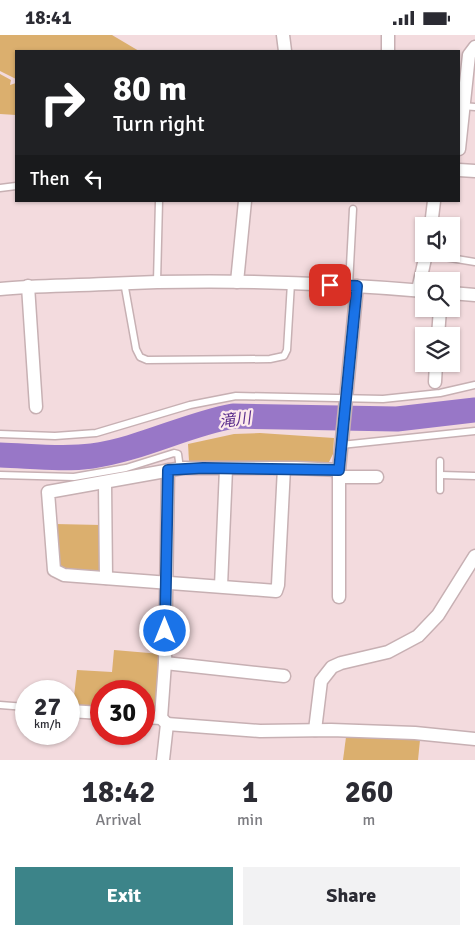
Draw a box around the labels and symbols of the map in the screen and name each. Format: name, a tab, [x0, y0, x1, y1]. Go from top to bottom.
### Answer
pin	[309, 264, 351, 306]
water label: 滝川	[218, 408, 254, 432]
position arrow	[138, 604, 190, 656]
speed limit sign: 30	[90, 680, 155, 745]

